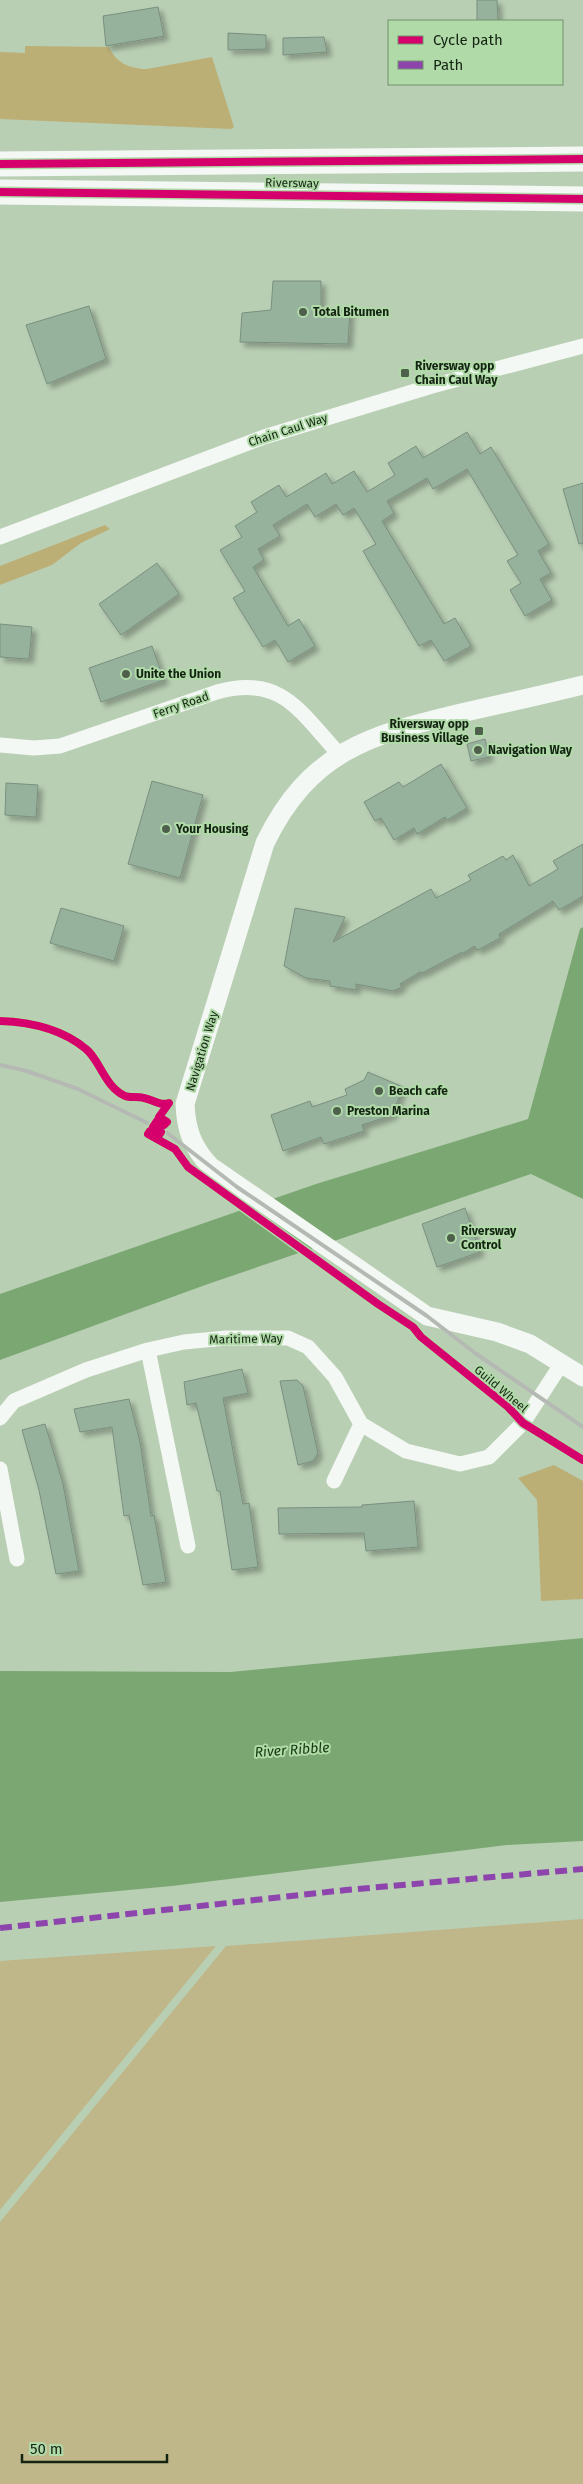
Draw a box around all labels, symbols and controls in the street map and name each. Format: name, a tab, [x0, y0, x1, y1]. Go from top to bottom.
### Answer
legend	[388, 20, 563, 85]
text: Cycle path	[433, 31, 503, 49]
text: Path	[433, 56, 463, 74]
street label: Riversway	[265, 176, 319, 190]
place label: Total Bitumen	[313, 305, 389, 319]
marker: Total Bitumen	[297, 306, 309, 318]
place label: Riversway opp Chain Caul Way	[415, 359, 498, 387]
marker: Riversway opp Chain Caul Way	[399, 367, 411, 379]
street label: Chain Caul Way	[247, 411, 329, 449]
place label: Unite the Union	[136, 667, 221, 681]
marker: Unite the Union	[120, 668, 132, 680]
street label: Ferry Road	[151, 689, 211, 721]
place label: Riversway opp Business Village	[381, 717, 469, 745]
marker: Riversway opp Business Village	[473, 725, 485, 737]
place label: Navigation Way	[488, 743, 573, 757]
marker: Navigation Way	[472, 744, 484, 756]
place label: Your Housing	[175, 822, 249, 836]
marker: Your Housing	[160, 823, 172, 835]
street label: Navigation Way	[183, 1009, 221, 1093]
place label: Beach cafe	[389, 1084, 448, 1098]
marker: Beach cafe	[373, 1085, 385, 1097]
place label: Preston Marina	[347, 1104, 430, 1118]
marker: Preston Marina	[331, 1105, 343, 1117]
place label: Riversway Control	[461, 1224, 517, 1252]
marker: Riversway Control	[445, 1232, 457, 1244]
street label: Maritime Way	[209, 1331, 283, 1347]
street label: Guild Wheel	[471, 1363, 531, 1416]
water label: River Ribble	[254, 1739, 330, 1761]
scale bar	[22, 2432, 168, 2464]
text: 50 m	[30, 2440, 63, 2458]

